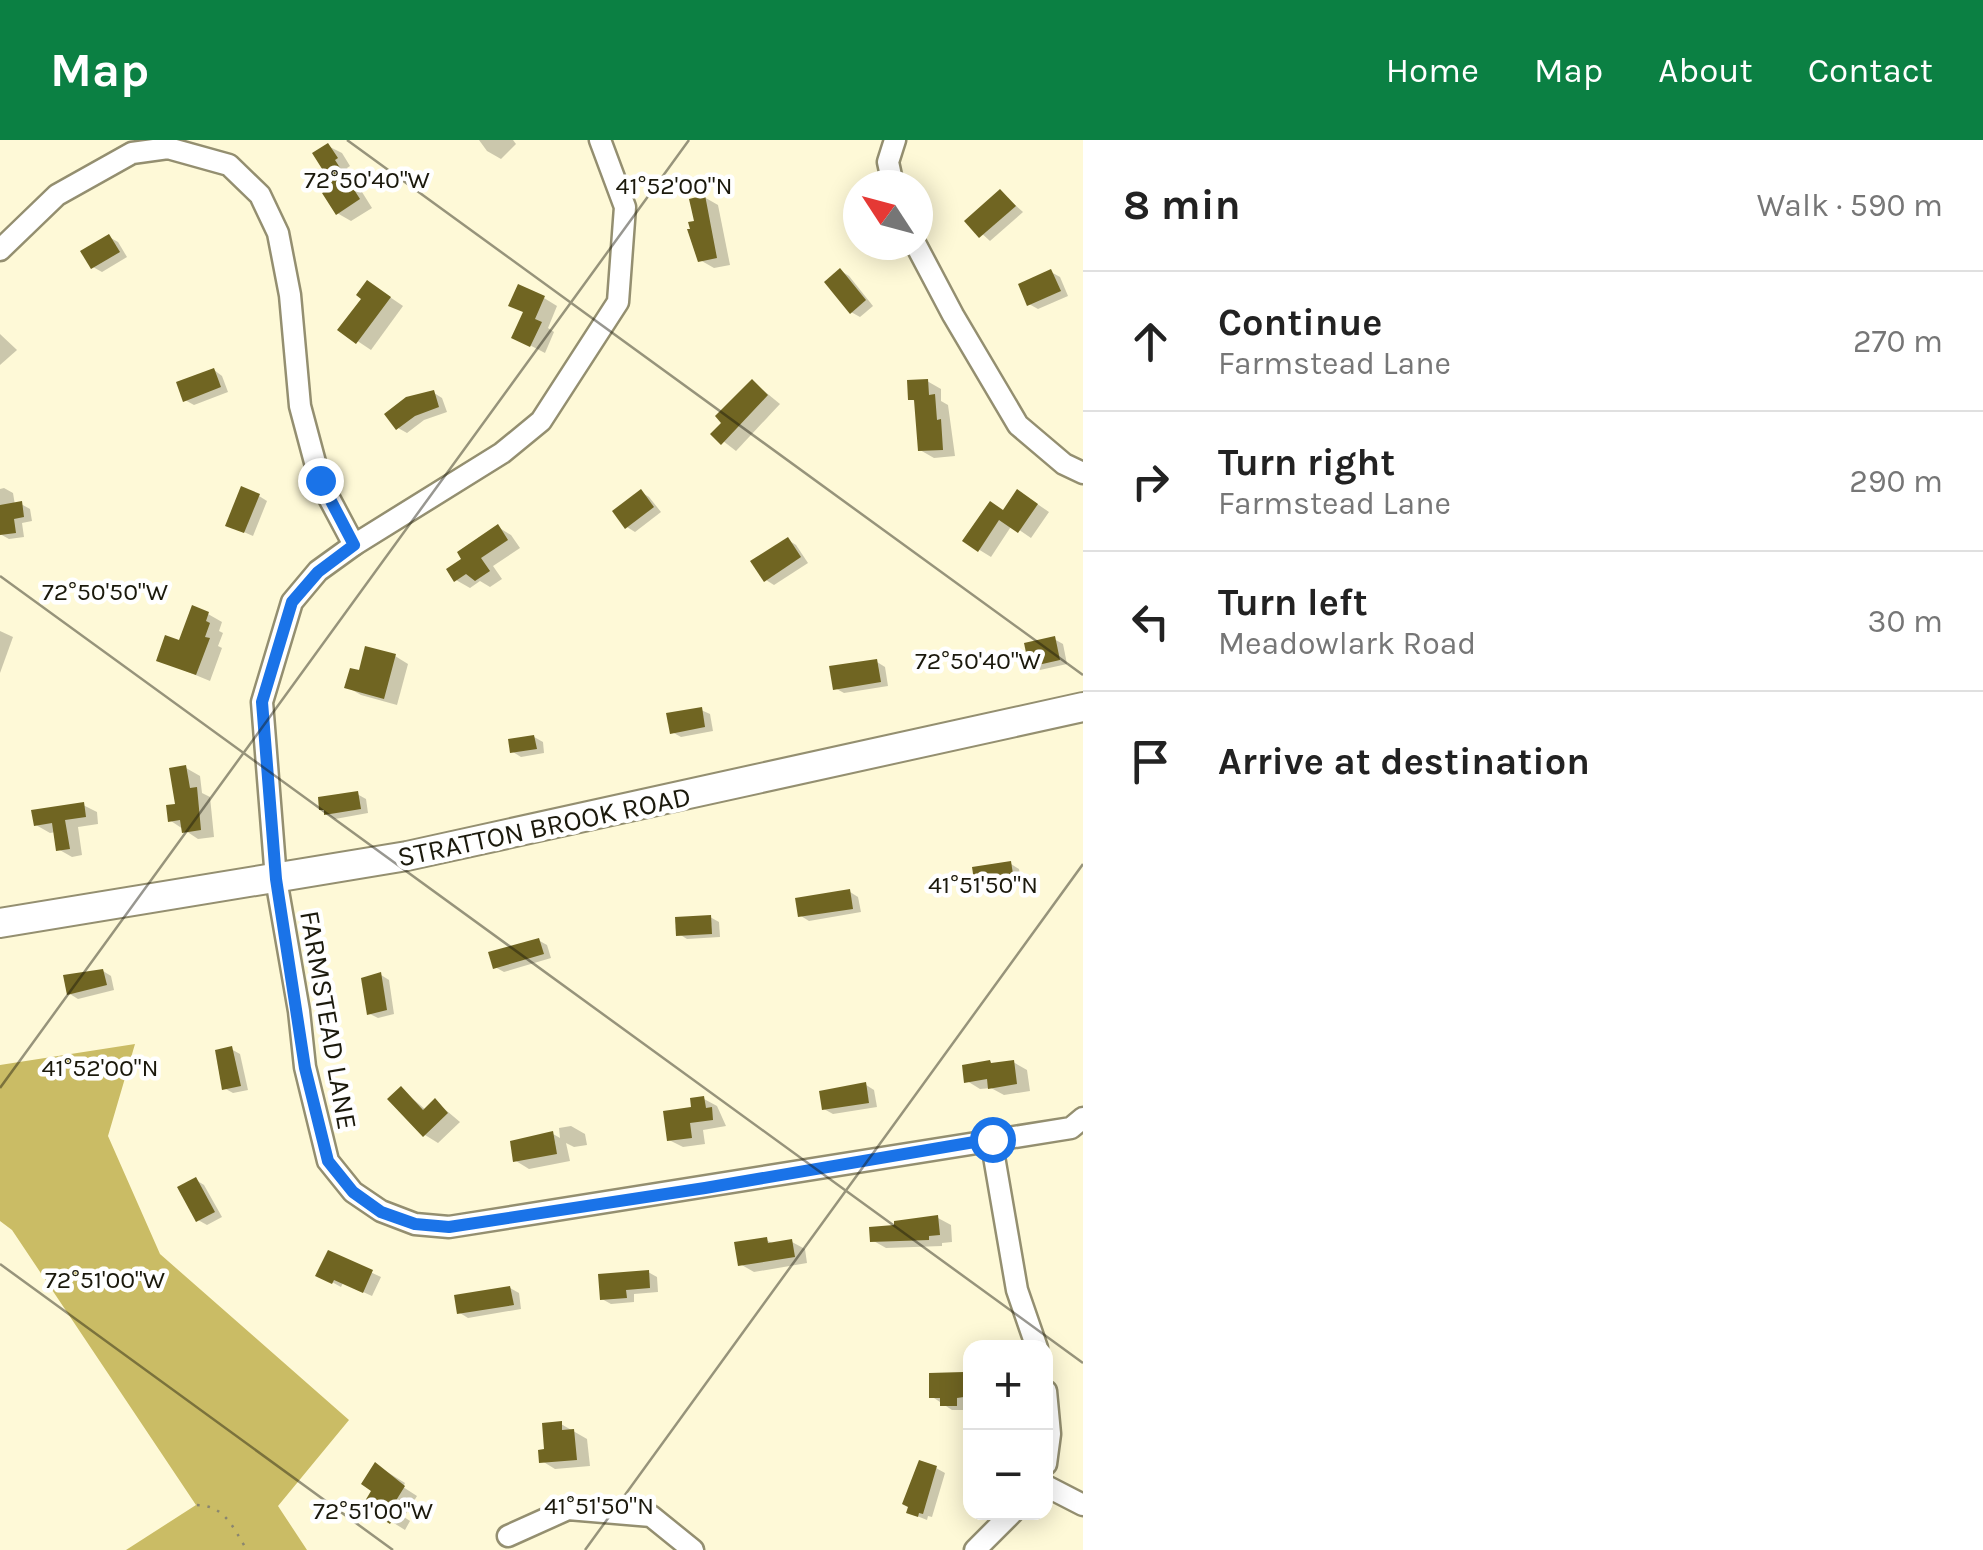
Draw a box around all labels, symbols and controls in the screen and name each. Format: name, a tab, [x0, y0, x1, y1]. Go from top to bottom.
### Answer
text: Map	[50, 42, 149, 98]
text: Home	[1386, 50, 1479, 91]
text: Map	[1534, 50, 1603, 91]
text: About	[1658, 50, 1753, 91]
text: Contact	[1808, 50, 1933, 91]
text: 72°50'40"W	[304, 165, 430, 194]
north arrow	[843, 170, 933, 260]
text: 41°52'00"N	[615, 171, 733, 200]
text: 8 min	[1123, 180, 1241, 230]
text: Walk · 590 m	[1757, 187, 1943, 224]
text: Continue	[1218, 300, 1382, 345]
icon: ahead	[1123, 314, 1178, 369]
text: 270 m	[1853, 323, 1943, 360]
text: Farmstead Lane	[1218, 345, 1451, 382]
text: Turn right	[1218, 440, 1395, 485]
icon: right	[1123, 454, 1178, 509]
route end	[298, 458, 344, 504]
text: 290 m	[1849, 463, 1943, 500]
text: Farmstead Lane	[1218, 485, 1451, 522]
text: 72°50'50"W	[42, 577, 168, 606]
text: Turn left	[1218, 580, 1368, 625]
icon: left	[1123, 594, 1178, 649]
text: 30 m	[1868, 603, 1943, 640]
text: Meadowlark Road	[1218, 625, 1476, 662]
text: 72°50'40"W	[915, 646, 1041, 675]
icon: arrive	[1123, 734, 1178, 789]
text: Arrive at destination	[1218, 739, 1590, 784]
street label: STRATTON BROOK ROAD	[394, 779, 694, 874]
text: 41°51'50"N	[928, 870, 1038, 899]
street label: FARMSTEAD LANE	[293, 908, 364, 1132]
text: 41°52'00"N	[41, 1053, 159, 1082]
route start	[970, 1117, 1016, 1163]
text: 72°51'00"W	[45, 1265, 165, 1294]
map controls	[963, 1340, 1053, 1520]
button: +	[963, 1340, 1053, 1430]
button: −	[963, 1430, 1053, 1520]
text: 41°51'50"N	[544, 1491, 654, 1520]
text: 72°51'00"W	[313, 1496, 433, 1525]

